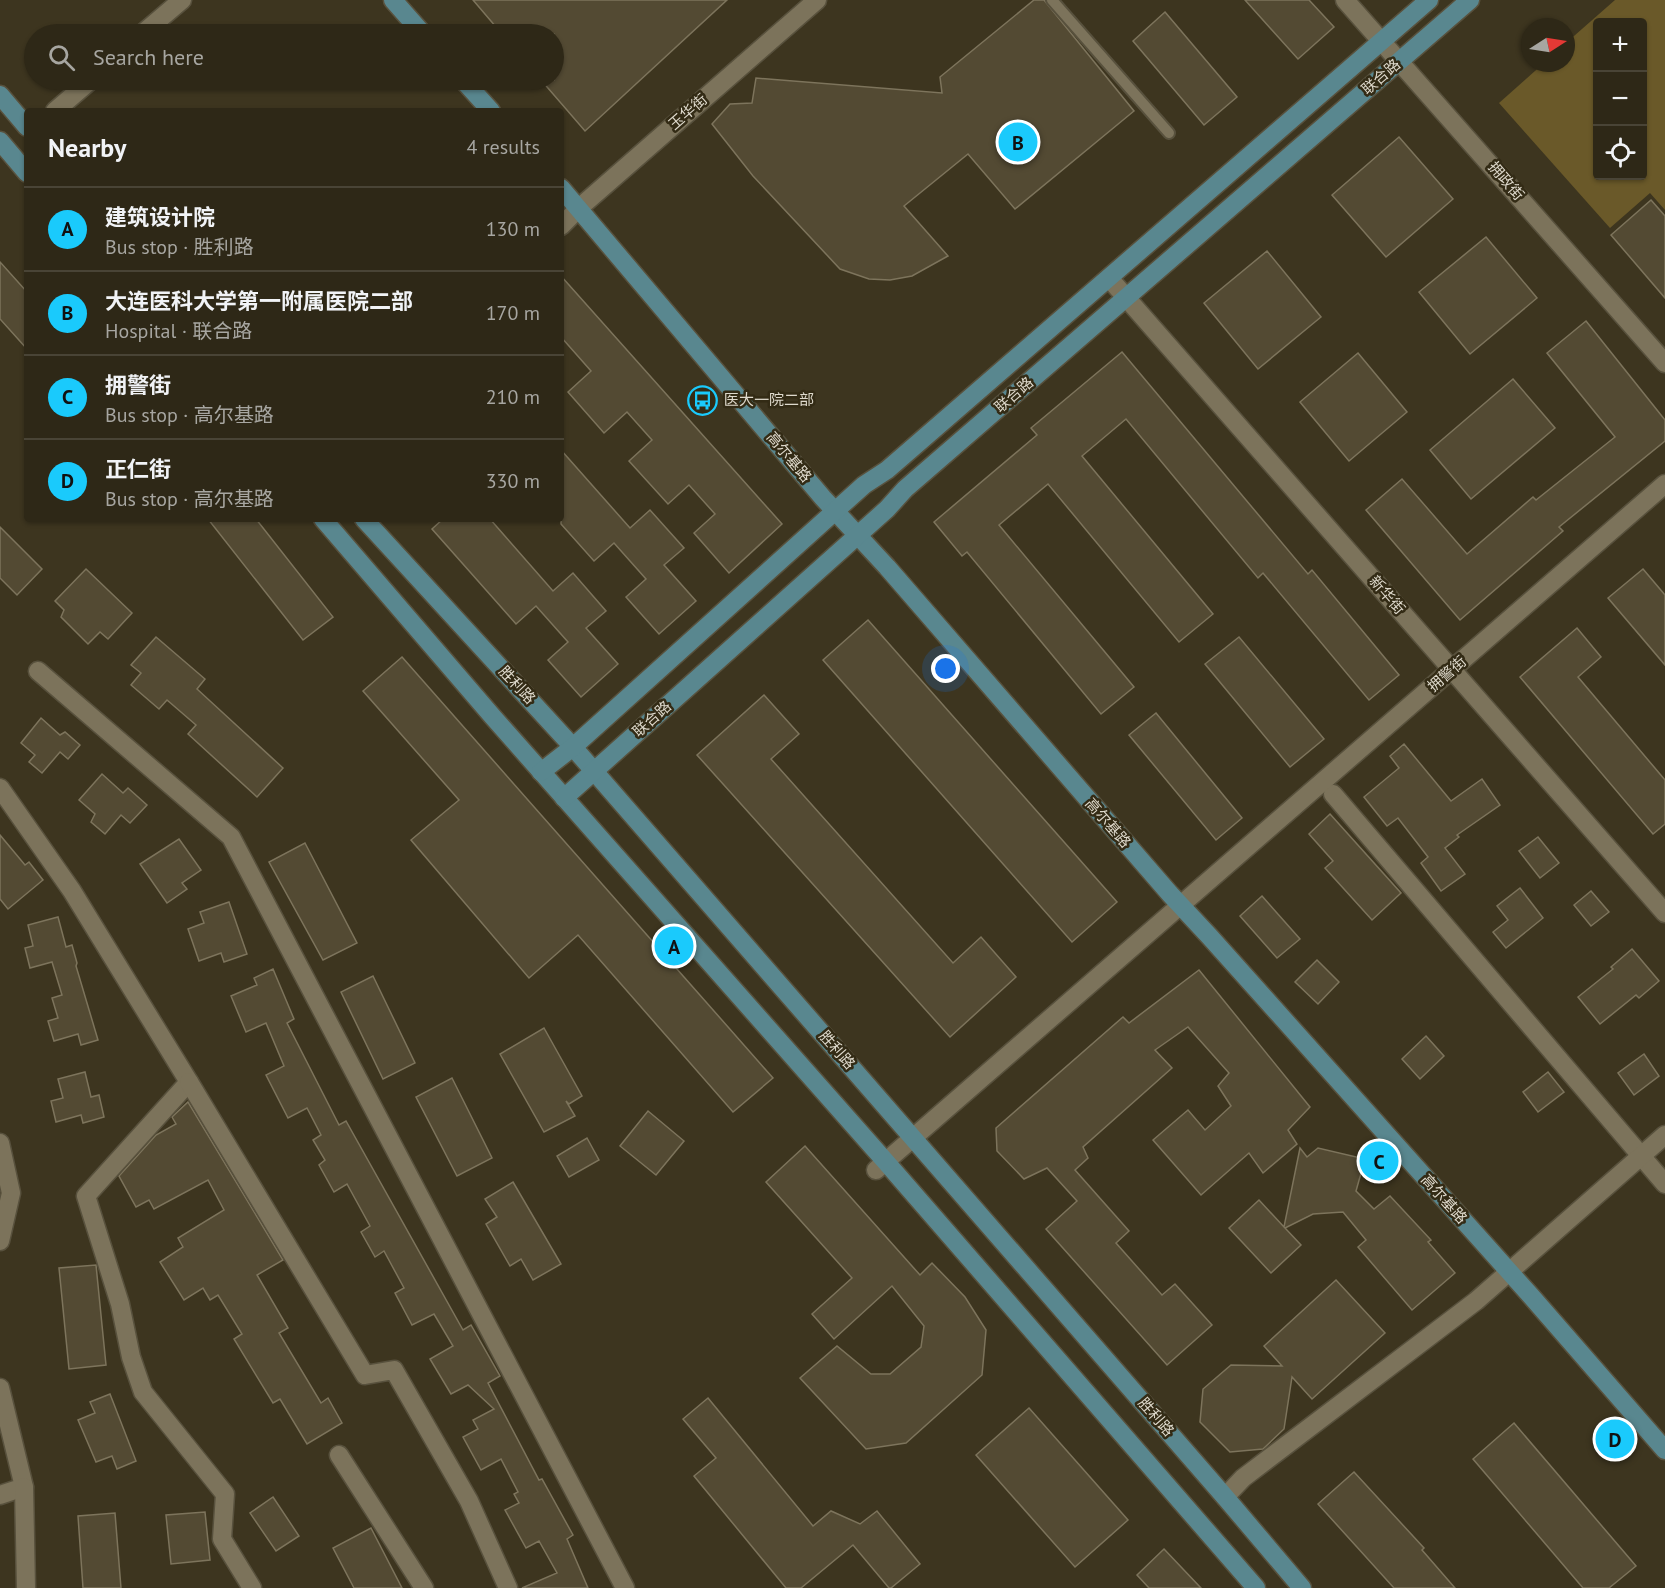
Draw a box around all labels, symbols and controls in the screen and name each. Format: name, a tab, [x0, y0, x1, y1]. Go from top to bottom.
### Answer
north arrow	[1521, 18, 1575, 72]
map controls	[1593, 18, 1647, 180]
button: +	[1593, 18, 1647, 72]
search box	[24, 24, 564, 90]
icon: search	[45, 41, 78, 74]
text: Search here	[93, 43, 204, 71]
street label: 联合路	[1357, 55, 1404, 99]
button: −	[1593, 72, 1647, 126]
street label: 玉华街	[664, 90, 711, 134]
pin: B	[998, 120, 1038, 164]
button: locate	[1593, 126, 1647, 180]
text: Nearby	[48, 131, 126, 164]
text: 4 results	[467, 134, 540, 160]
street label: 拥政街	[1484, 157, 1528, 204]
text: 建筑设计院	[105, 203, 215, 231]
text: A	[61, 216, 74, 242]
text: 130 m	[486, 216, 540, 242]
text: Bus stop · 胜利路	[105, 234, 254, 260]
text: 大连医科大学第一附属医院二部	[105, 287, 413, 315]
text: B	[62, 300, 73, 326]
text: 170 m	[486, 300, 540, 326]
text: Hospital · 联合路	[105, 318, 252, 344]
text: 拥警街	[105, 371, 171, 399]
street label: 联合路	[990, 373, 1037, 417]
text: C	[62, 384, 73, 410]
text: 210 m	[486, 384, 540, 410]
bus stop icon: 医大一院二部	[687, 384, 719, 416]
place label: 医大一院二部	[724, 390, 814, 409]
text: Bus stop · 高尔基路	[105, 402, 274, 428]
street label: 高尔基路	[763, 428, 816, 486]
text: 正仁街	[105, 455, 171, 483]
text: D	[61, 468, 74, 494]
text: 330 m	[486, 468, 540, 494]
text: Bus stop · 高尔基路	[105, 486, 274, 512]
street label: 新华街	[1365, 571, 1409, 618]
street label: 拥警街	[1423, 652, 1470, 696]
your location	[931, 654, 960, 683]
street label: 胜利路	[495, 662, 540, 708]
street label: 联合路	[629, 697, 675, 741]
street label: 高尔基路	[1082, 794, 1135, 852]
pin: A	[654, 924, 694, 968]
street label: 胜利路	[815, 1026, 859, 1073]
pin: C	[1360, 1138, 1398, 1184]
street label: 高尔基路	[1417, 1170, 1472, 1227]
street label: 胜利路	[1134, 1393, 1178, 1440]
pin: D	[1596, 1416, 1634, 1462]

